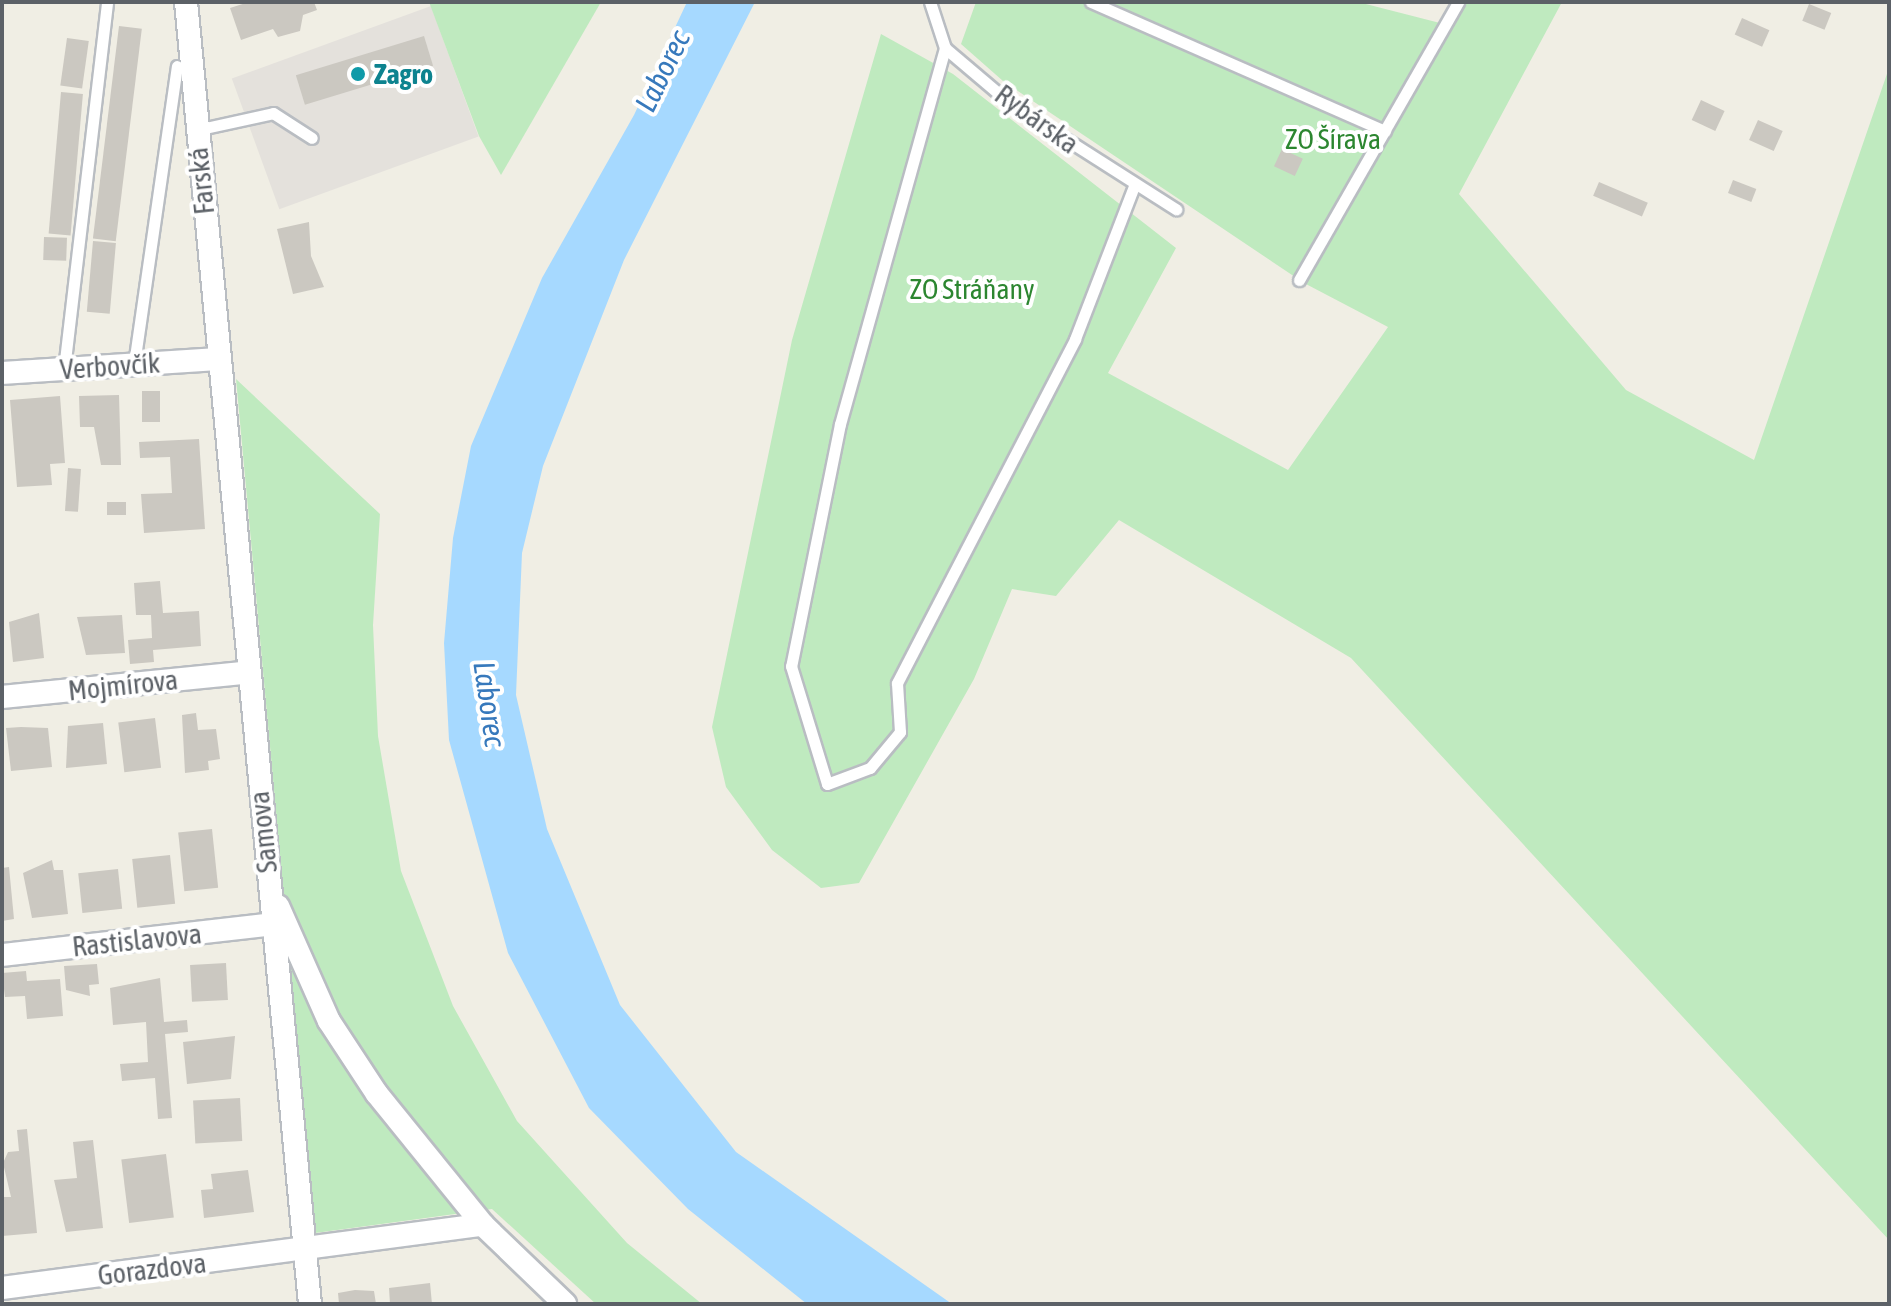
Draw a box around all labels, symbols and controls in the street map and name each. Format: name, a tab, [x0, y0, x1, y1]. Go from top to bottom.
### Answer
water label: Laborec	[627, 24, 697, 118]
place label: Zagro	[374, 57, 433, 91]
marker: Zagro	[349, 65, 367, 83]
street label: Rybárska	[989, 77, 1085, 161]
park label: ZO Šírava	[1285, 122, 1381, 156]
street label: Farská	[181, 146, 221, 216]
park label: ZO Stráňany	[909, 272, 1035, 306]
street label: Verbovčík	[59, 346, 161, 386]
water label: Laborec	[466, 659, 514, 749]
street label: Mojmírova	[66, 663, 180, 707]
street label: Samova	[242, 789, 284, 875]
street label: Rastislavova	[71, 916, 203, 964]
street label: Gorazdova	[96, 1246, 208, 1292]

